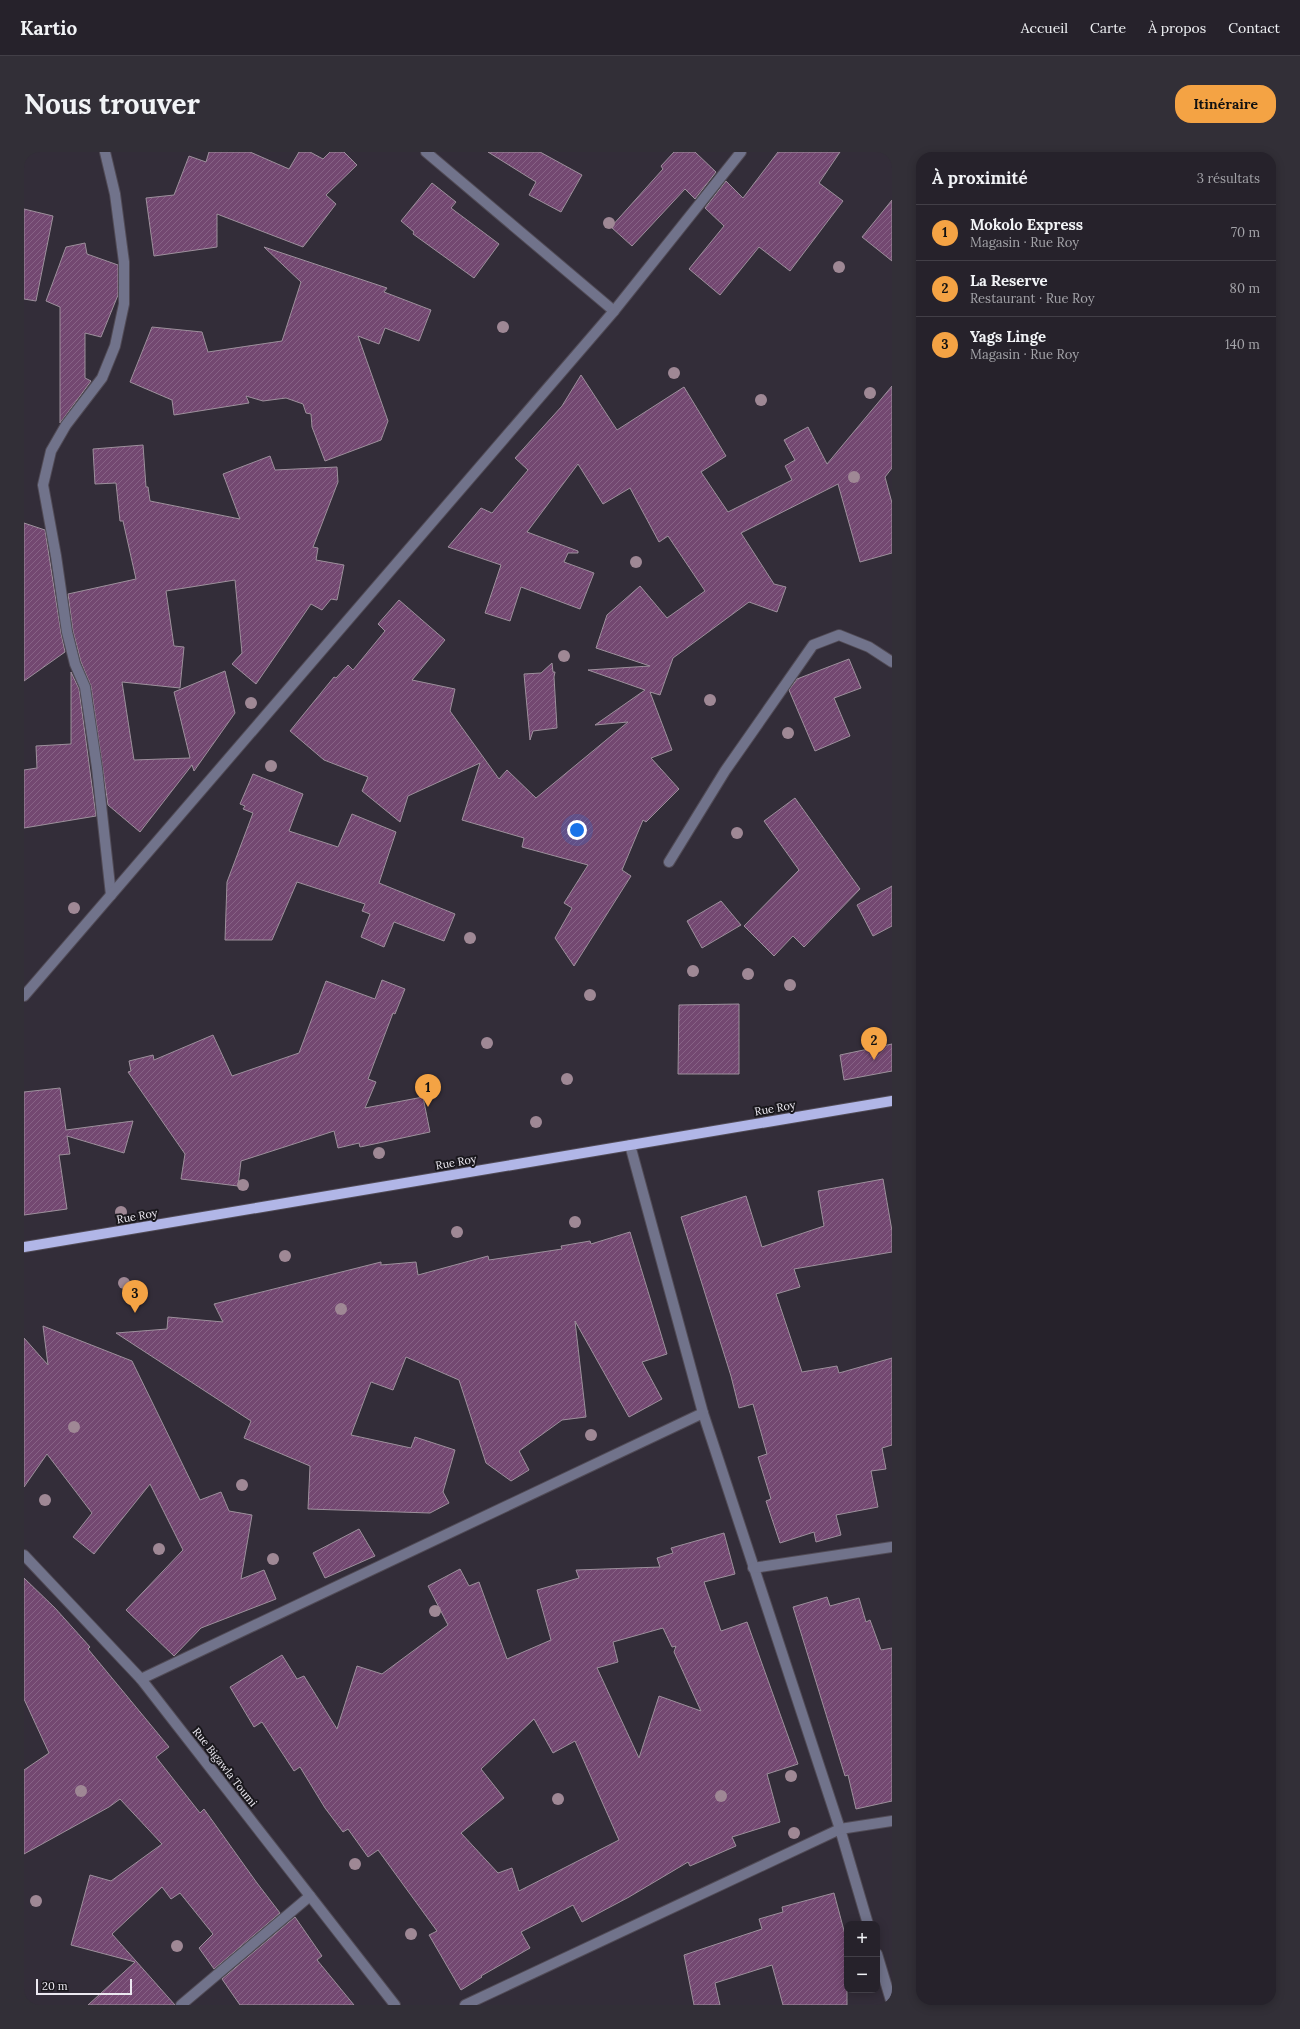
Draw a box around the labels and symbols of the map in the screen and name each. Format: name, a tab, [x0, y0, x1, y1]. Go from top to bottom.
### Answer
your location	[567, 820, 587, 840]
pin: 2	[861, 1027, 887, 1060]
pin: 1	[415, 1074, 441, 1107]
street label: Rue Roy	[753, 1097, 797, 1118]
street label: Rue Roy	[434, 1151, 478, 1172]
street label: Rue Roy	[115, 1205, 159, 1226]
pin: 3	[122, 1280, 148, 1313]
street label: Rue Bigawla Toumi	[190, 1725, 260, 1809]
scale bar	[36, 1977, 132, 1996]

